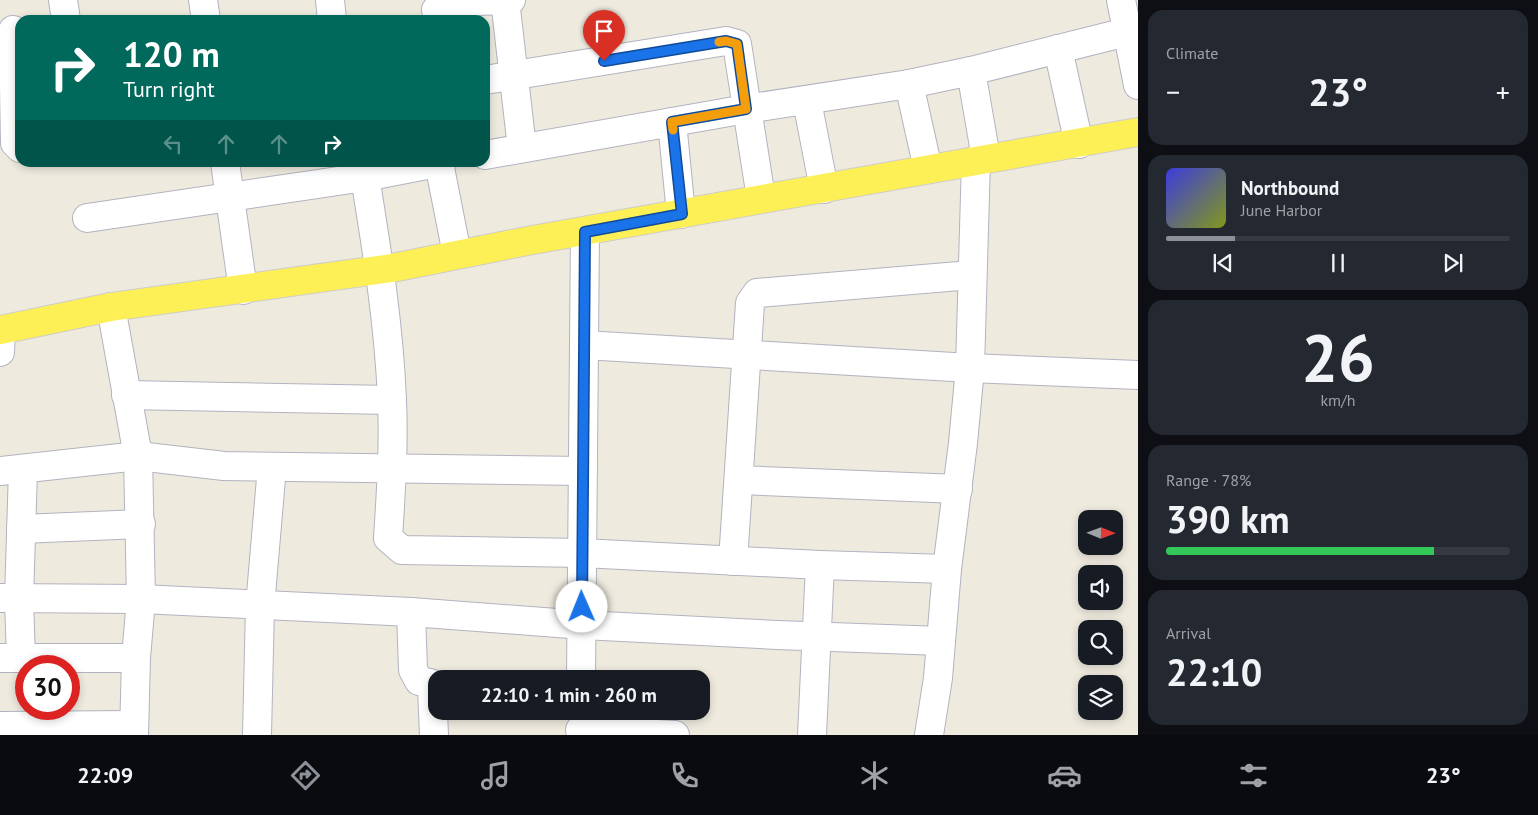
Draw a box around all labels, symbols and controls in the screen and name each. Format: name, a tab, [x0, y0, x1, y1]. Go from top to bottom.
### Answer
pin	[583, 10, 625, 61]
icon: arrive	[590, 17, 618, 45]
text: 120 m	[123, 31, 220, 77]
icon: right	[40, 35, 105, 100]
text: Climate	[1166, 43, 1218, 63]
text: 23°	[1308, 67, 1368, 116]
text: −	[1166, 73, 1180, 110]
text: +	[1496, 73, 1510, 110]
text: Turn right	[123, 75, 215, 103]
icon: left	[159, 130, 187, 158]
icon: ahead	[212, 130, 240, 158]
icon: ahead	[265, 130, 293, 158]
icon: right	[318, 130, 346, 158]
text: Northbound	[1241, 176, 1339, 200]
text: June Harbor	[1241, 200, 1322, 220]
icon: previous	[1209, 249, 1237, 277]
icon: pause	[1324, 249, 1352, 277]
icon: next	[1439, 249, 1467, 277]
text: 26	[1301, 315, 1375, 399]
text: km/h	[1320, 390, 1356, 410]
text: Range · 78%	[1166, 470, 1251, 490]
text: 390 km	[1166, 494, 1290, 543]
north arrow	[1078, 510, 1122, 555]
map controls	[1078, 510, 1123, 720]
button: sound	[1078, 565, 1123, 610]
position arrow	[555, 580, 607, 632]
button: search	[1078, 620, 1123, 665]
text: Arrival	[1166, 623, 1211, 643]
text: 22:10	[1166, 647, 1262, 696]
speed limit sign: 30	[15, 655, 80, 720]
button: layers	[1078, 675, 1123, 720]
text: 22:10 · 1 min · 260 m	[481, 683, 657, 707]
icon: directions	[288, 758, 323, 793]
icon: music	[478, 758, 513, 793]
icon: phone	[667, 758, 702, 793]
icon: climate	[857, 758, 892, 793]
icon: car	[1047, 758, 1082, 793]
icon: filters	[1236, 758, 1271, 793]
text: 22:09	[77, 761, 133, 789]
text: 23°	[1426, 761, 1461, 789]

